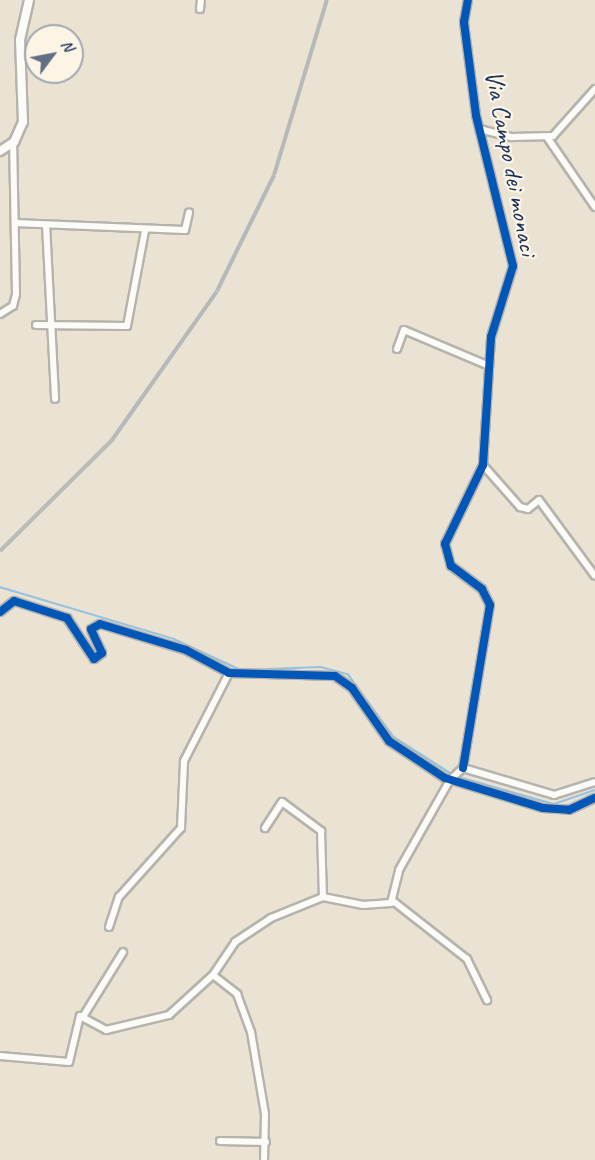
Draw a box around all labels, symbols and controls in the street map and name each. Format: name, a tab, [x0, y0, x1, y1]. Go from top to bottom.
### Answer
north arrow	[24, 24, 84, 84]
text: N	[56, 36, 79, 55]
street label: Via Campo dei monaci	[478, 67, 544, 259]

